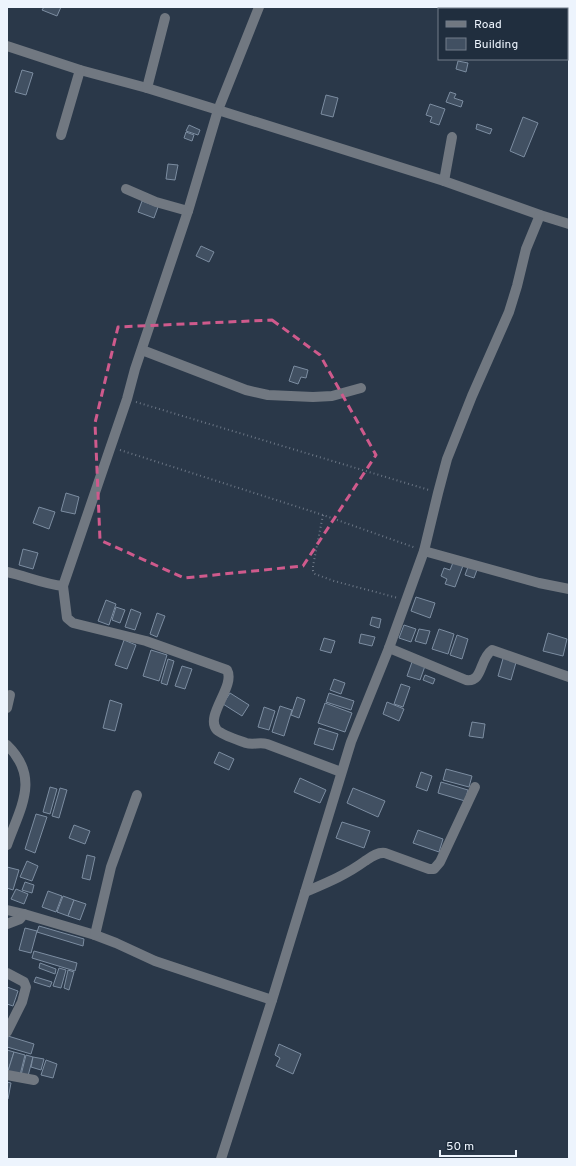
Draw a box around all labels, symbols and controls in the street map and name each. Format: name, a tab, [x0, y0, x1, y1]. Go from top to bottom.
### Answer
legend	[438, 8, 568, 60]
text: Road	[474, 17, 502, 33]
text: Building	[474, 37, 518, 53]
scale bar	[440, 1132, 516, 1158]
text: 50 m	[446, 1139, 474, 1155]

